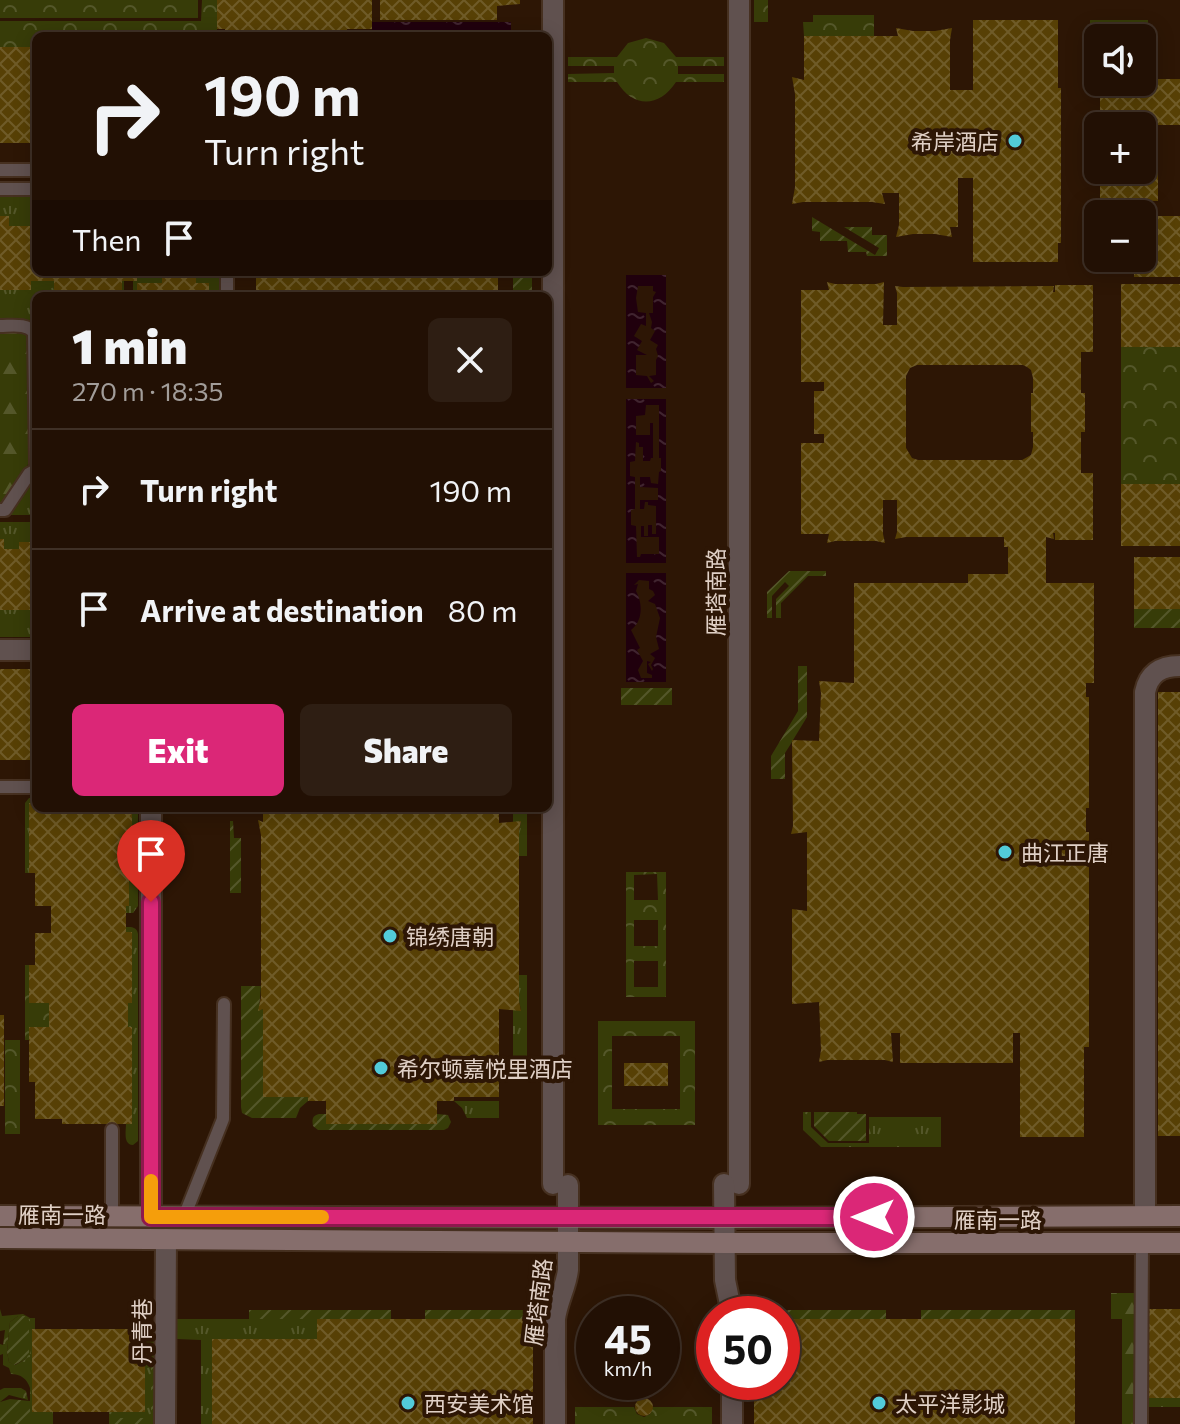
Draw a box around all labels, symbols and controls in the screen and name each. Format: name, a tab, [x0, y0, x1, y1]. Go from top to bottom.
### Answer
map controls	[1084, 24, 1156, 272]
button: sound	[1084, 24, 1156, 96]
text: 190 m	[204, 59, 361, 128]
icon: right	[72, 64, 176, 168]
button: +	[1084, 112, 1156, 184]
text: Turn right	[204, 128, 365, 172]
place label: 希岸酒店	[911, 128, 999, 155]
marker: 希岸酒店	[1006, 132, 1024, 150]
button: −	[1084, 200, 1156, 272]
icon: arrive	[157, 216, 201, 260]
text: Then	[72, 220, 141, 257]
text: 1 min	[72, 315, 187, 374]
button: close	[428, 318, 512, 402]
text: 270 m · 18:35	[72, 375, 224, 406]
icon: right	[72, 467, 116, 511]
text: Turn right	[140, 471, 277, 508]
text: 190 m	[429, 471, 512, 508]
street label: 雁塔南路	[702, 548, 729, 636]
icon: arrive	[72, 587, 116, 631]
text: Arrive at destination	[140, 591, 424, 628]
text: 80 m	[448, 591, 517, 628]
button: Exit	[72, 704, 284, 796]
button: Share	[300, 704, 512, 796]
pin	[117, 820, 185, 902]
icon: arrive	[129, 832, 173, 876]
place label: 曲江正唐	[1021, 839, 1109, 866]
marker: 曲江正唐	[996, 843, 1014, 861]
place label: 锦绣唐朝	[406, 923, 494, 950]
marker: 锦绣唐朝	[381, 927, 399, 945]
place label: 希尔顿嘉悦里酒店	[397, 1055, 573, 1082]
marker: 希尔顿嘉悦里酒店	[372, 1059, 390, 1077]
position arrow	[832, 1175, 916, 1259]
street label: 雁南一路	[18, 1201, 106, 1228]
street label: 雁南一路	[954, 1206, 1042, 1233]
street label: 雁塔南路	[519, 1257, 557, 1347]
speed limit sign: 50	[696, 1296, 800, 1400]
street label: 丹青巷	[128, 1298, 155, 1364]
text: 45	[604, 1313, 652, 1362]
text: km/h	[604, 1356, 652, 1380]
place label: 西安美术馆	[424, 1390, 534, 1417]
place label: 太平洋影城	[895, 1390, 1005, 1417]
marker: 西安美术馆	[399, 1394, 417, 1412]
marker: 太平洋影城	[870, 1394, 888, 1412]

